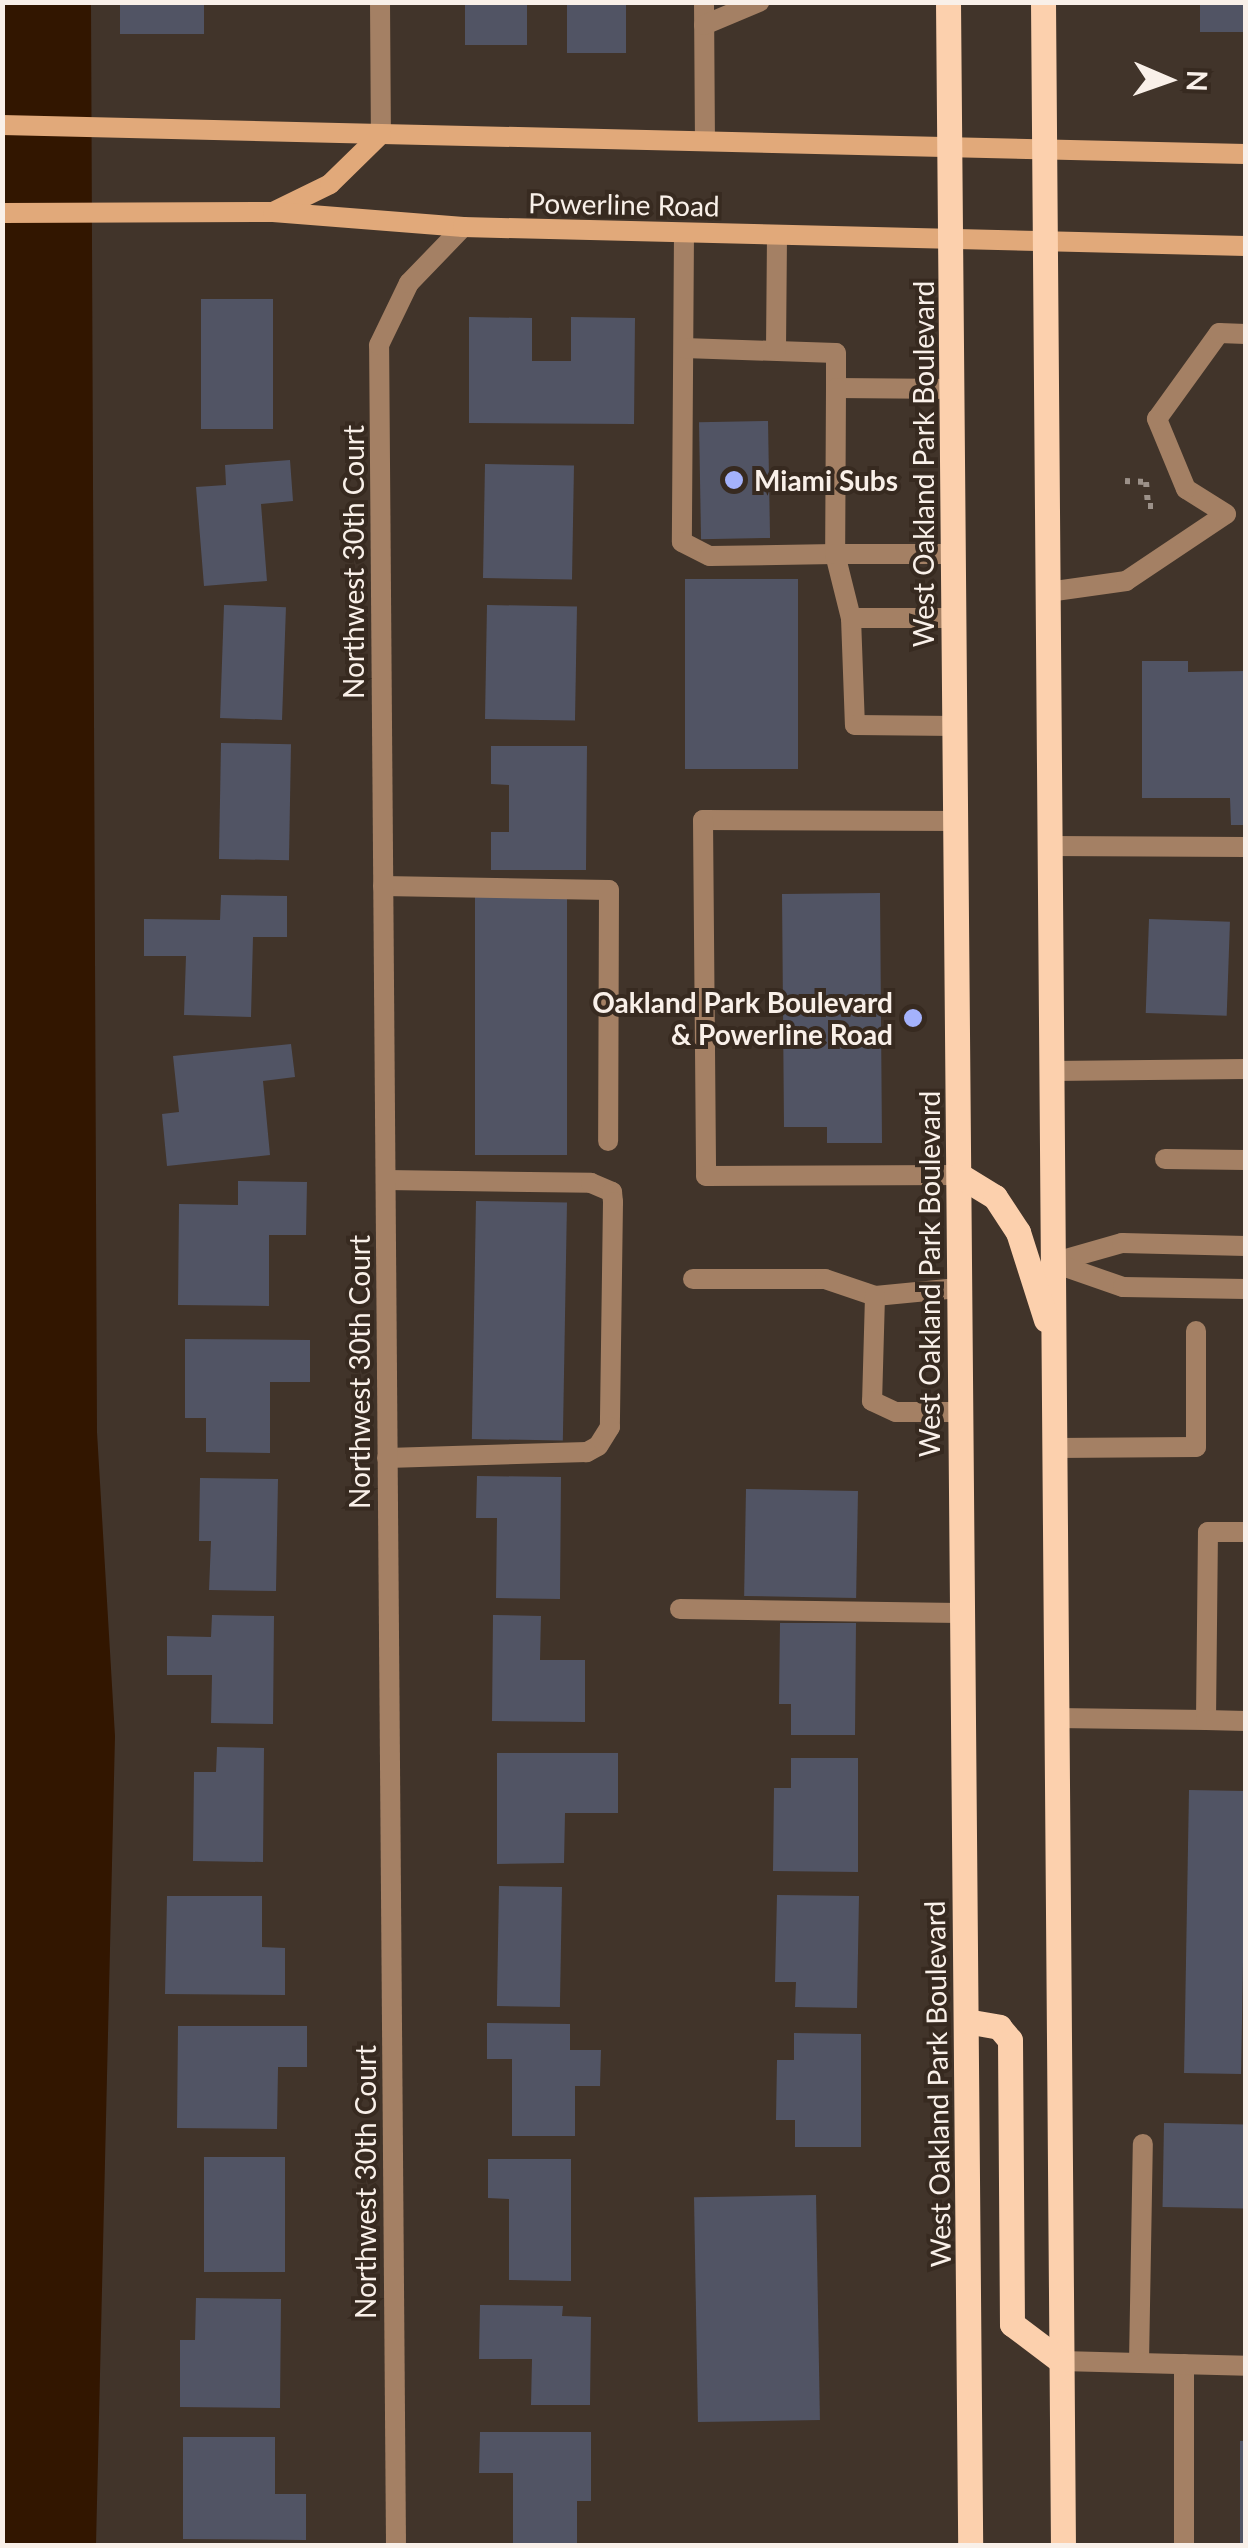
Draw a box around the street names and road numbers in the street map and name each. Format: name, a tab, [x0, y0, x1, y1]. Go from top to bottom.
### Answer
street label: Powerline Road	[528, 186, 720, 222]
street label: West Oakland Park Boulevard	[906, 281, 940, 647]
street label: Northwest 30th Court	[336, 425, 370, 699]
street label: West Oakland Park Boulevard	[912, 1091, 946, 1457]
street label: Northwest 30th Court	[342, 1235, 376, 1509]
street label: West Oakland Park Boulevard	[917, 1901, 957, 2267]
street label: Northwest 30th Court	[348, 2045, 382, 2319]

